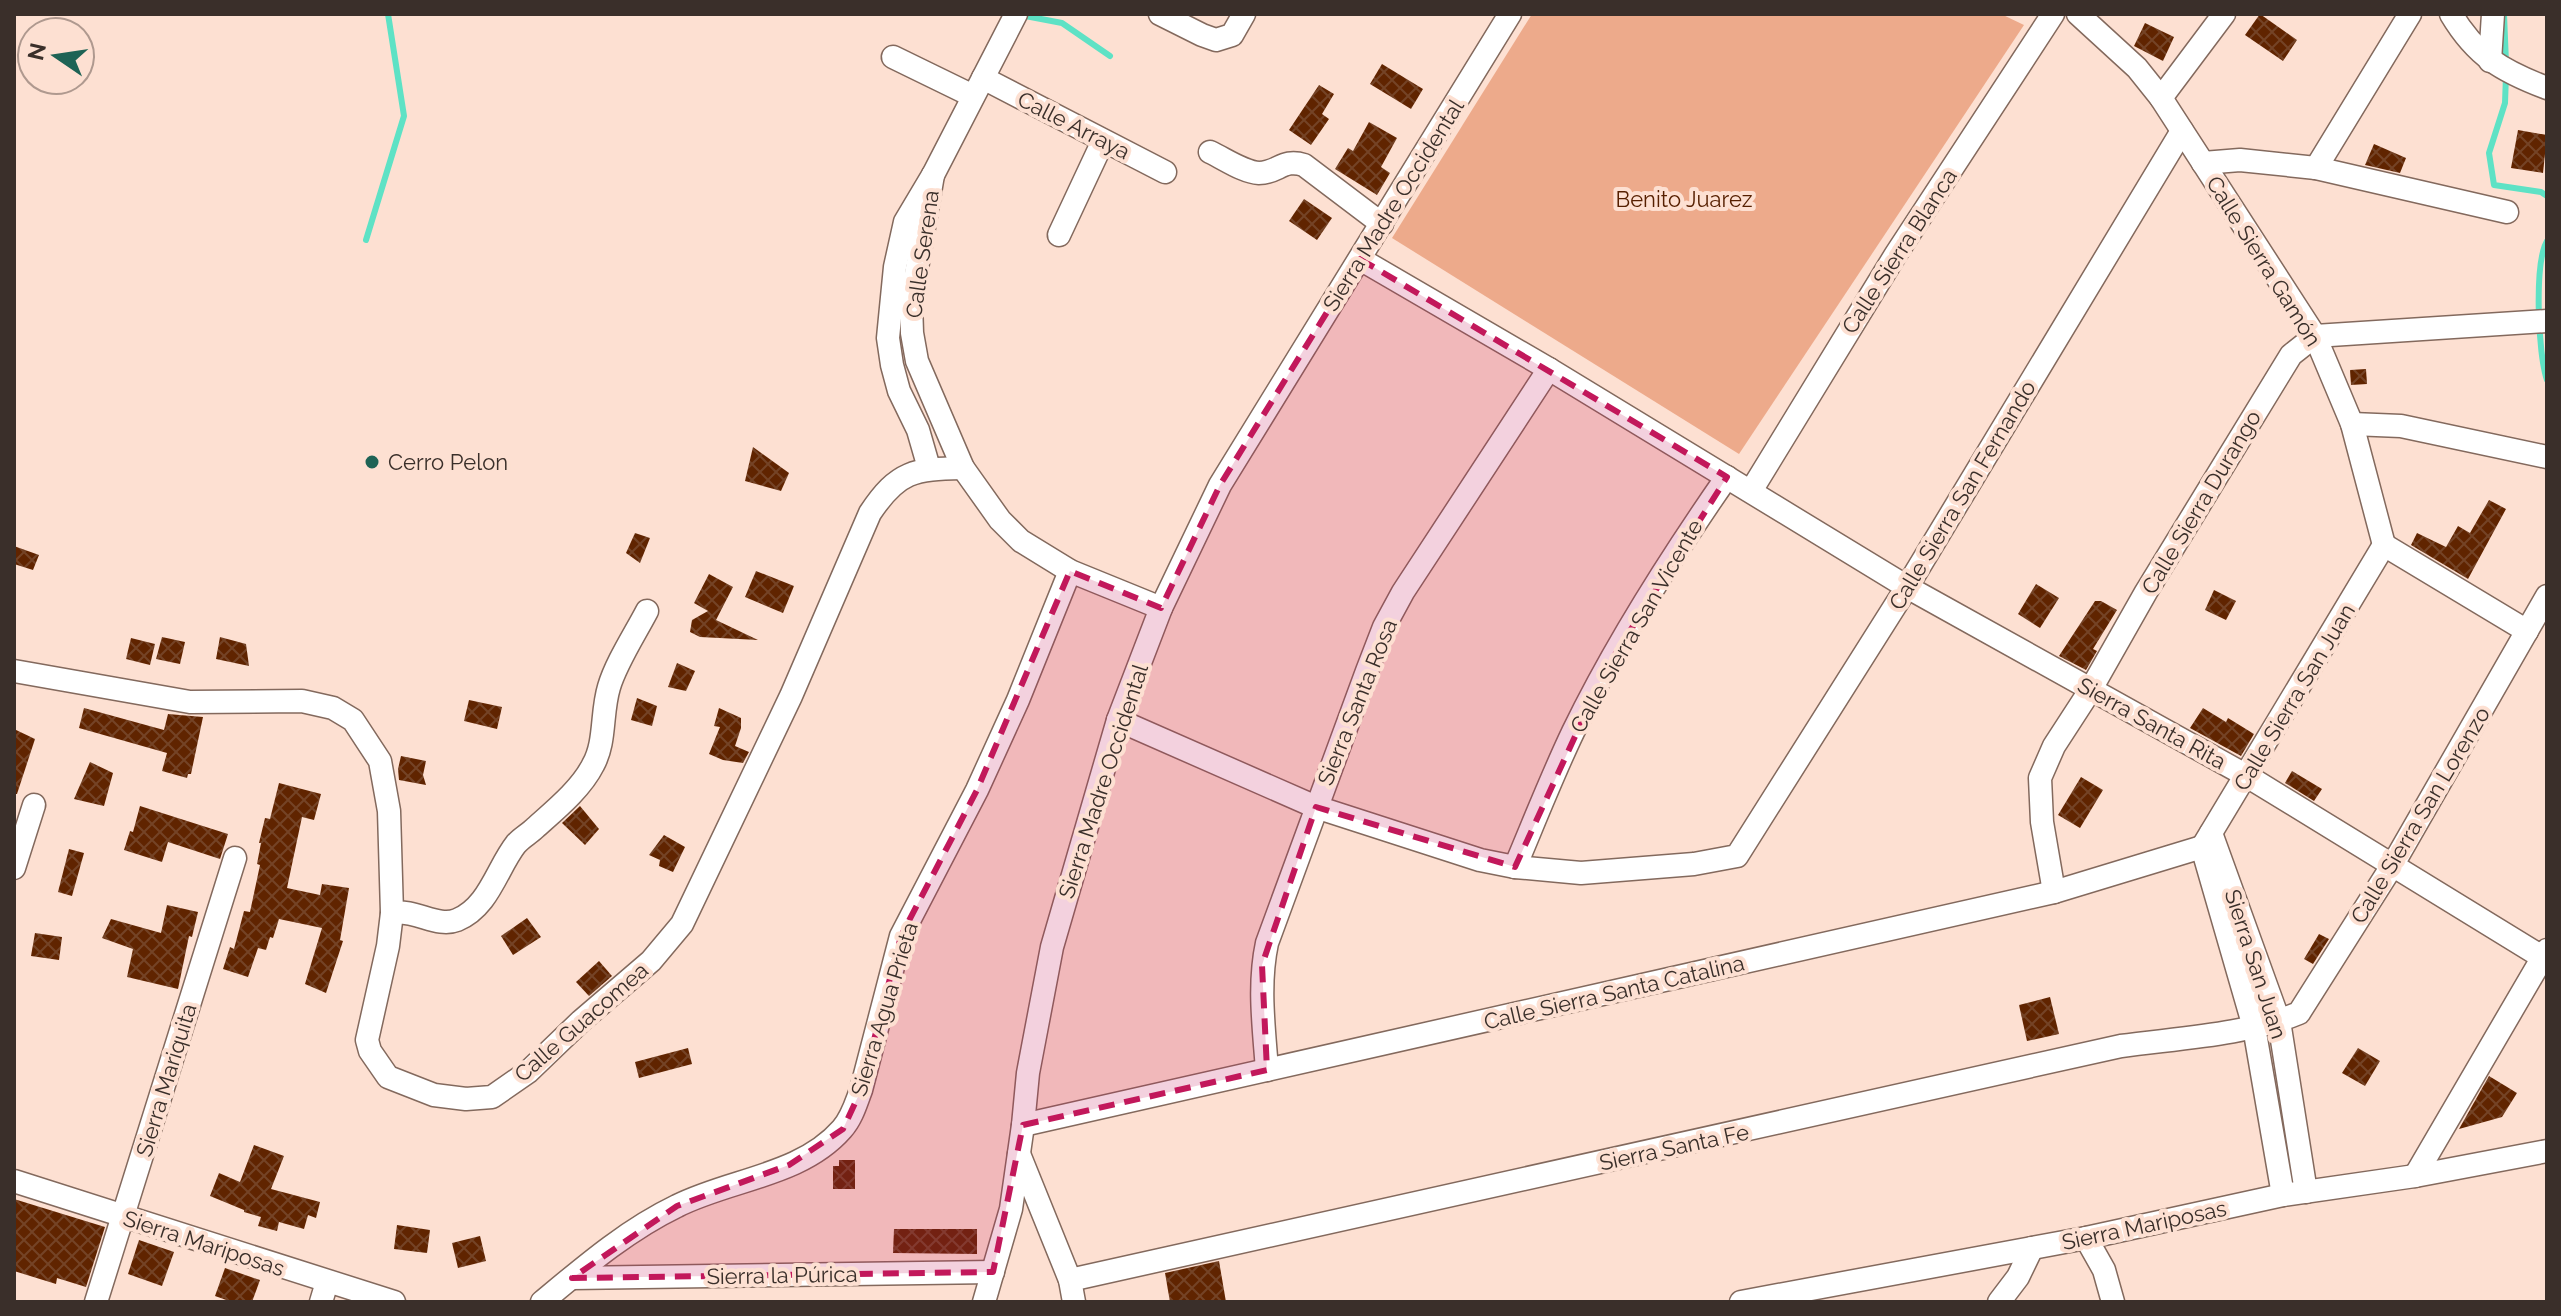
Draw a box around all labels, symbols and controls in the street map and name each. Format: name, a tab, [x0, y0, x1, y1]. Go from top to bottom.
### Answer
north arrow	[16, 16, 96, 96]
text: N	[22, 40, 51, 63]
street label: Calle Arraya	[1014, 86, 1134, 164]
street label: Sierra Madre Occidental	[1317, 94, 1469, 316]
street label: Calle Sierra Blanca	[1836, 164, 1962, 338]
street label: Calle Sierra Gamón	[2201, 171, 2327, 351]
park label: Benito Juarez	[1616, 186, 1753, 212]
street label: Calle Serena	[900, 188, 944, 320]
street label: Calle Sierra San Fernando	[1883, 376, 2041, 614]
street label: Calle Sierra Durango	[2136, 405, 2266, 599]
place label: Cerro Pelon	[388, 449, 508, 475]
marker: Cerro Pelon	[363, 453, 381, 471]
street label: Calle Sierra San Vicente	[1564, 515, 1708, 737]
street label: Calle Sierra San Juan	[2228, 599, 2360, 795]
street label: Sierra Santa Rosa	[1312, 615, 1402, 789]
street label: Sierra Madre Occidental	[1053, 661, 1153, 901]
street label: Sierra Santa Rita	[2073, 672, 2231, 774]
street label: Calle Sierra San Lorenzo	[2345, 702, 2495, 928]
street label: Sierra San Juan	[2220, 886, 2292, 1042]
street label: Sierra Agua Prieta	[845, 919, 923, 1099]
street label: Calle Sierra Santa Catalina	[1481, 949, 1747, 1035]
street label: Calle Guacomea	[509, 957, 653, 1087]
street label: Sierra Mariquita	[130, 1000, 202, 1160]
street label: Sierra Santa Fe	[1597, 1118, 1751, 1176]
street label: Sierra Mariposas	[2059, 1195, 2229, 1255]
street label: Sierra Mariposas	[120, 1205, 288, 1281]
street label: Sierra la Púrica	[706, 1261, 858, 1289]

